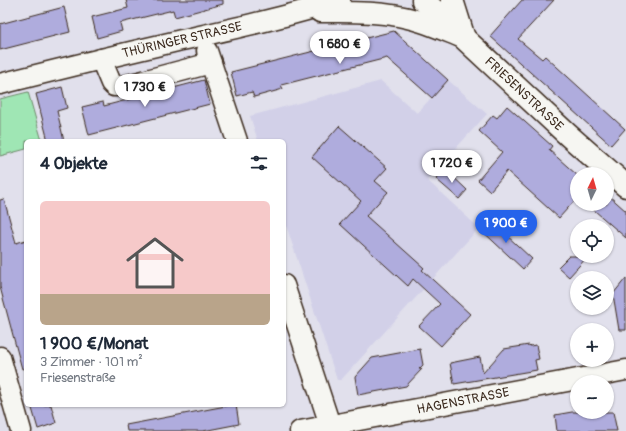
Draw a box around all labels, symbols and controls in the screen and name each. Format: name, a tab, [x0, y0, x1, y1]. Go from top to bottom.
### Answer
street label: THÜRINGER STRASSE	[120, 18, 244, 62]
pin: 1 680 €	[303, 31, 377, 65]
text: 1 680 €	[319, 36, 361, 52]
street label: FRIESENSTRASSE	[481, 53, 567, 135]
pin: 1 730 €	[108, 74, 182, 108]
text: 1 730 €	[124, 79, 166, 95]
pin: 1 720 €	[415, 150, 489, 184]
icon: filters	[248, 152, 270, 174]
text: 4 Objekte	[40, 153, 107, 174]
text: 1 720 €	[431, 155, 473, 171]
north arrow	[570, 167, 614, 211]
map controls	[570, 167, 614, 419]
pin: 1 900 €	[469, 210, 543, 244]
text: 1 900 €	[484, 215, 528, 231]
button: locate	[570, 219, 614, 263]
icon: home	[119, 227, 191, 299]
button: layers	[570, 271, 614, 315]
button: +	[570, 323, 614, 367]
text: 1 900 €/Monat	[40, 333, 148, 354]
text: 3 Zimmer · 101 m²	[40, 354, 143, 370]
text: Friesenstraße	[40, 370, 115, 386]
button: −	[570, 375, 614, 419]
street label: HAGENSTRASSE	[415, 384, 511, 418]

